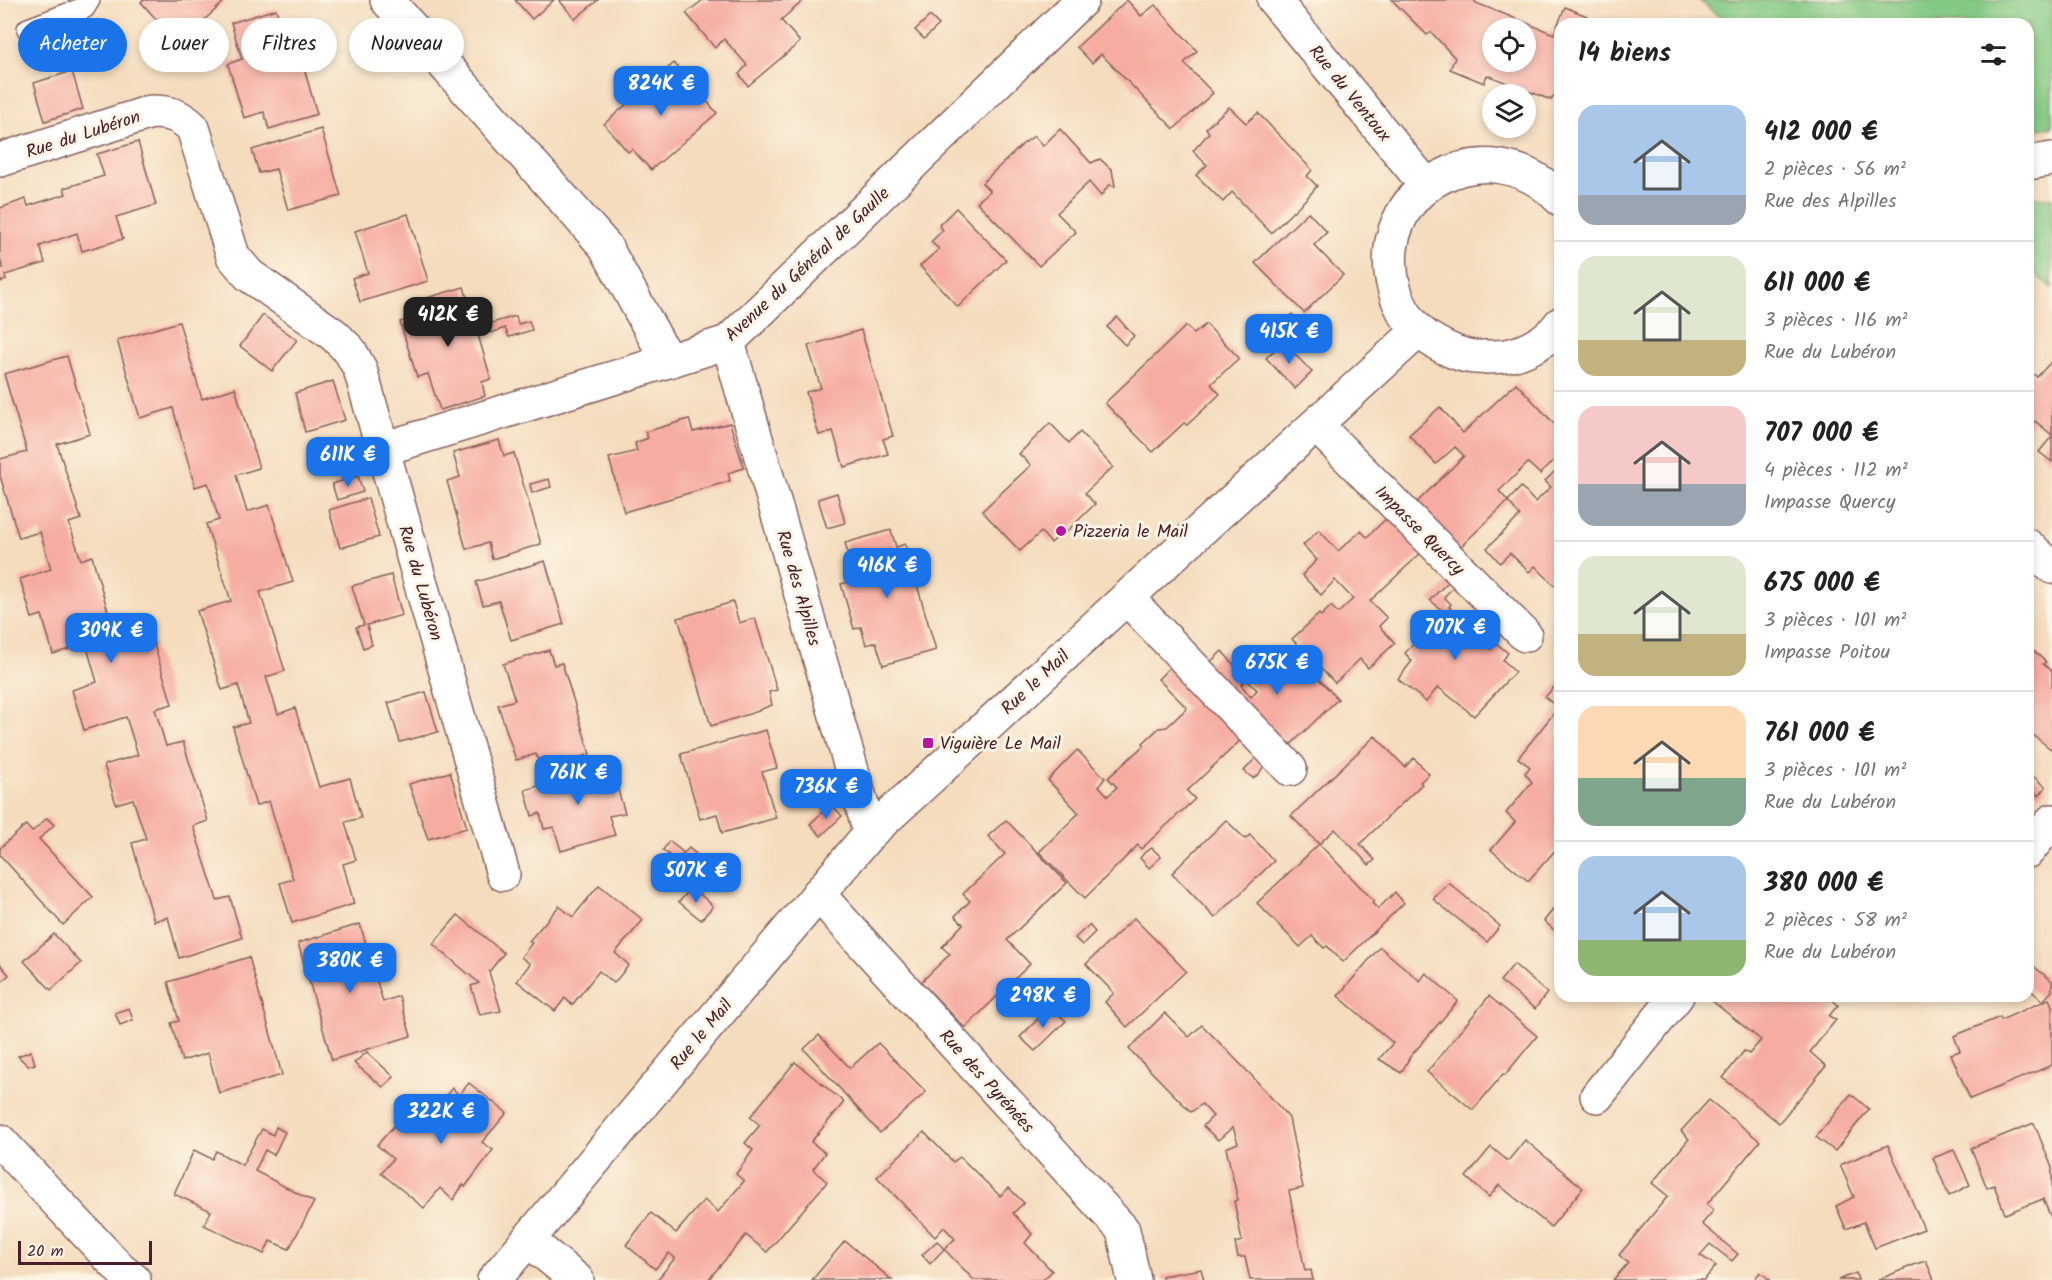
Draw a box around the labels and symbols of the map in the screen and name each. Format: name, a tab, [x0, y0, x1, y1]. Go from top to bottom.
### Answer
street label: Rue du Ventoux	[1300, 39, 1397, 149]
pin: 824K €	[612, 66, 710, 117]
street label: Rue du Lubéron	[22, 103, 144, 168]
street label: Avenue du Général de Gaulle	[719, 181, 897, 350]
pin: 412K €	[399, 297, 497, 348]
pin: 415K €	[1240, 314, 1338, 365]
pin: 611K €	[299, 437, 397, 488]
street label: Impasse Quercy	[1367, 479, 1471, 584]
place label: Pizzeria le Mail	[1073, 518, 1189, 547]
street label: Rue du Lubéron	[389, 522, 450, 645]
marker: Pizzeria le Mail	[1054, 524, 1068, 538]
street label: Rue des Alpilles	[767, 527, 828, 650]
pin: 416K €	[838, 548, 936, 599]
pin: 707K €	[1406, 610, 1504, 661]
pin: 309K €	[62, 613, 160, 664]
street label: Rue le Mail	[995, 643, 1078, 723]
pin: 675K €	[1228, 645, 1326, 696]
place label: Viguière Le Mail	[940, 730, 1062, 759]
marker: Viguière Le Mail	[921, 736, 935, 750]
pin: 761K €	[529, 755, 627, 806]
pin: 736K €	[777, 769, 875, 820]
pin: 507K €	[647, 853, 745, 904]
pin: 380K €	[301, 943, 399, 994]
pin: 298K €	[994, 978, 1092, 1029]
street label: Rue le Mail	[664, 992, 741, 1077]
street label: Rue des Pyrénées	[931, 1023, 1041, 1141]
pin: 322K €	[392, 1094, 490, 1145]
scale bar	[18, 1238, 152, 1266]

